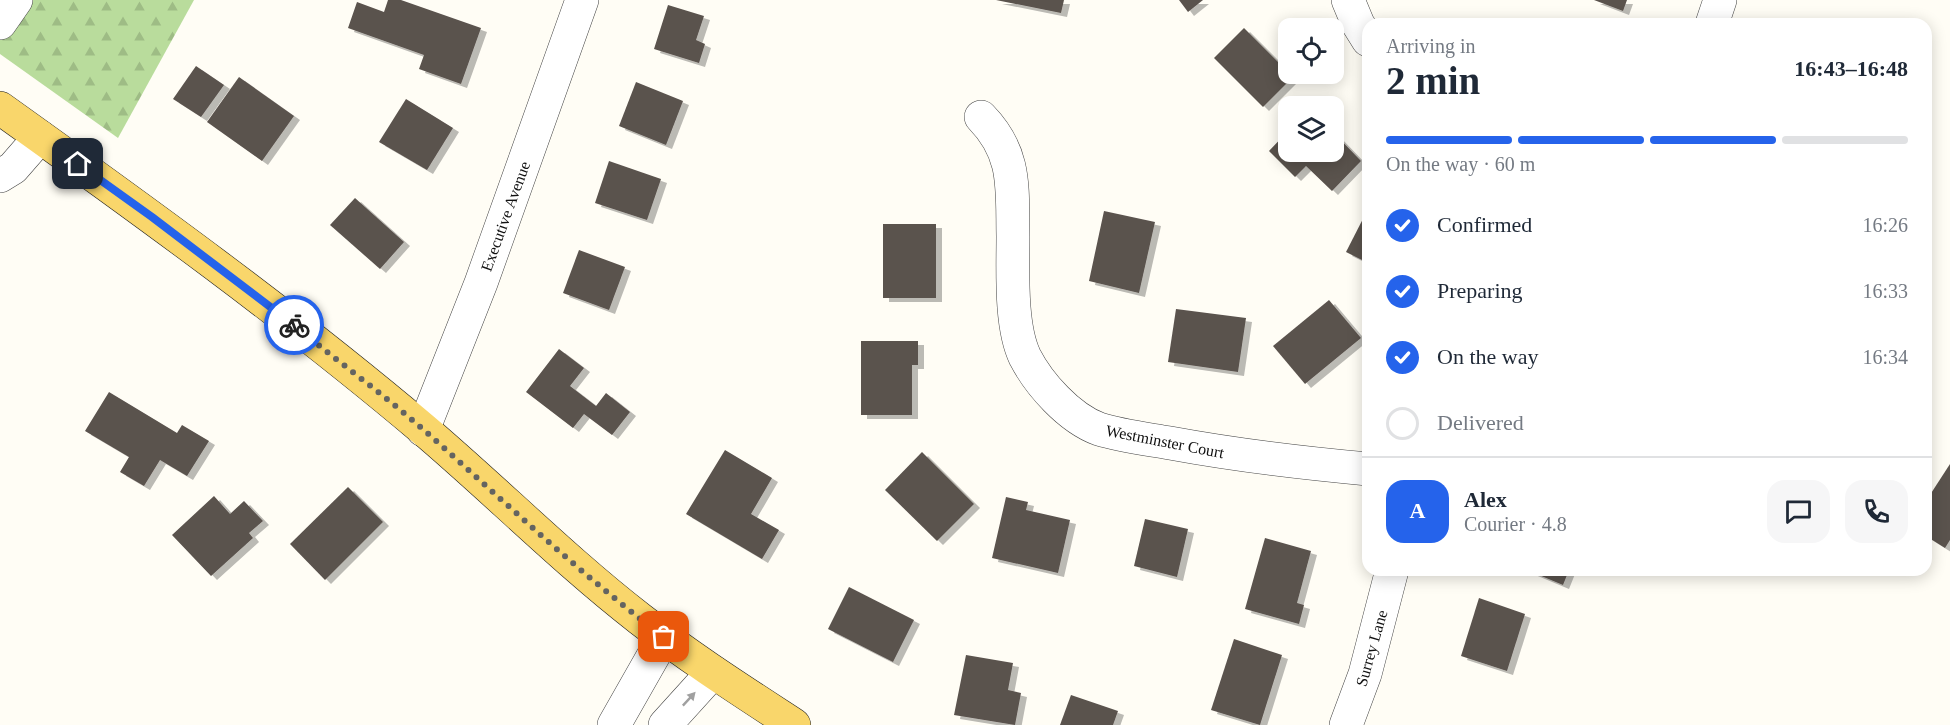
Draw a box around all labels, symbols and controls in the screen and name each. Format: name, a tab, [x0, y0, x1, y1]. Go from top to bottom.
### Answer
map controls	[1278, 18, 1344, 162]
button: locate	[1278, 18, 1344, 84]
text: Arriving in	[1386, 35, 1475, 57]
text: 16:43–16:48	[1794, 56, 1908, 81]
text: 2 min	[1386, 59, 1480, 102]
button: layers	[1278, 96, 1344, 162]
pin	[52, 138, 103, 189]
icon: home	[61, 147, 94, 180]
text: On the way · 60 m	[1386, 153, 1535, 175]
street label: Executive Avenue	[478, 159, 533, 273]
icon: check	[1386, 209, 1419, 242]
text: Confirmed	[1437, 212, 1532, 237]
text: 16:26	[1862, 214, 1908, 236]
icon: check	[1386, 275, 1419, 308]
text: Preparing	[1437, 278, 1523, 303]
text: 16:33	[1862, 280, 1908, 302]
courier	[264, 295, 324, 355]
icon: bike	[278, 309, 311, 342]
icon: check	[1386, 341, 1419, 374]
text: On the way	[1437, 344, 1538, 369]
text: 16:34	[1862, 346, 1908, 368]
text: Delivered	[1437, 410, 1524, 435]
street label: Westminster Court	[1104, 422, 1226, 461]
button: chat	[1767, 480, 1830, 543]
button: phone	[1845, 480, 1908, 543]
text: Alex	[1464, 487, 1507, 512]
text: A	[1410, 498, 1425, 523]
text: Courier · 4.8	[1464, 513, 1567, 535]
street label: Surrey Lane	[1352, 608, 1391, 689]
pin	[638, 611, 689, 662]
icon: bag	[647, 620, 680, 653]
one-way arrow	[682, 691, 696, 706]

